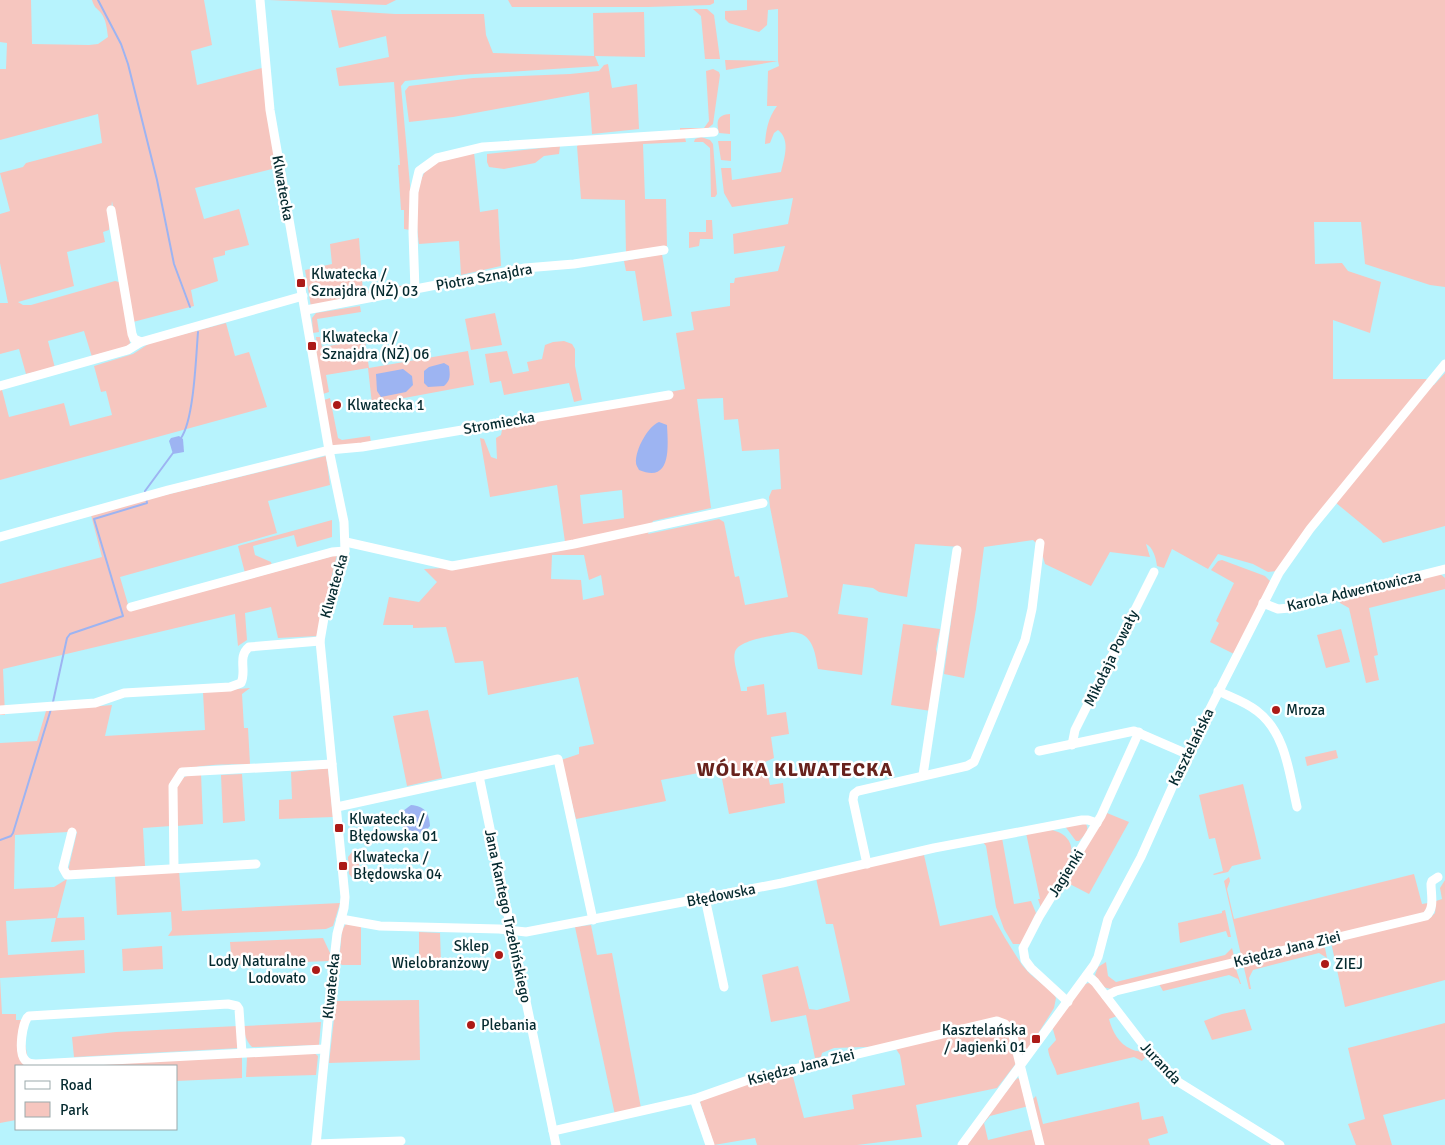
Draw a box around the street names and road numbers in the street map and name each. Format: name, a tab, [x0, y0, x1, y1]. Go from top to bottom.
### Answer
street label: Klwatecka	[268, 154, 298, 222]
street label: Piotra Sznajdra	[434, 260, 534, 294]
street label: Stromiecka	[462, 408, 536, 438]
street label: Klwatecka	[316, 552, 352, 620]
street label: Karola Adwentowicza	[1285, 567, 1423, 615]
street label: Mikołaja Powały	[1080, 607, 1142, 709]
street label: Kasztelańska	[1164, 705, 1218, 789]
street label: Jana Kantego Trzebińskiego	[481, 828, 535, 1005]
street label: Jagienki	[1044, 846, 1088, 900]
street label: Błędowska	[685, 880, 757, 910]
street label: Księdza Jana Ziei	[1232, 927, 1342, 971]
street label: Klwatecka	[319, 952, 343, 1020]
street label: Juranda	[1137, 1038, 1185, 1088]
street label: Księdza Jana Ziei	[746, 1045, 856, 1089]

